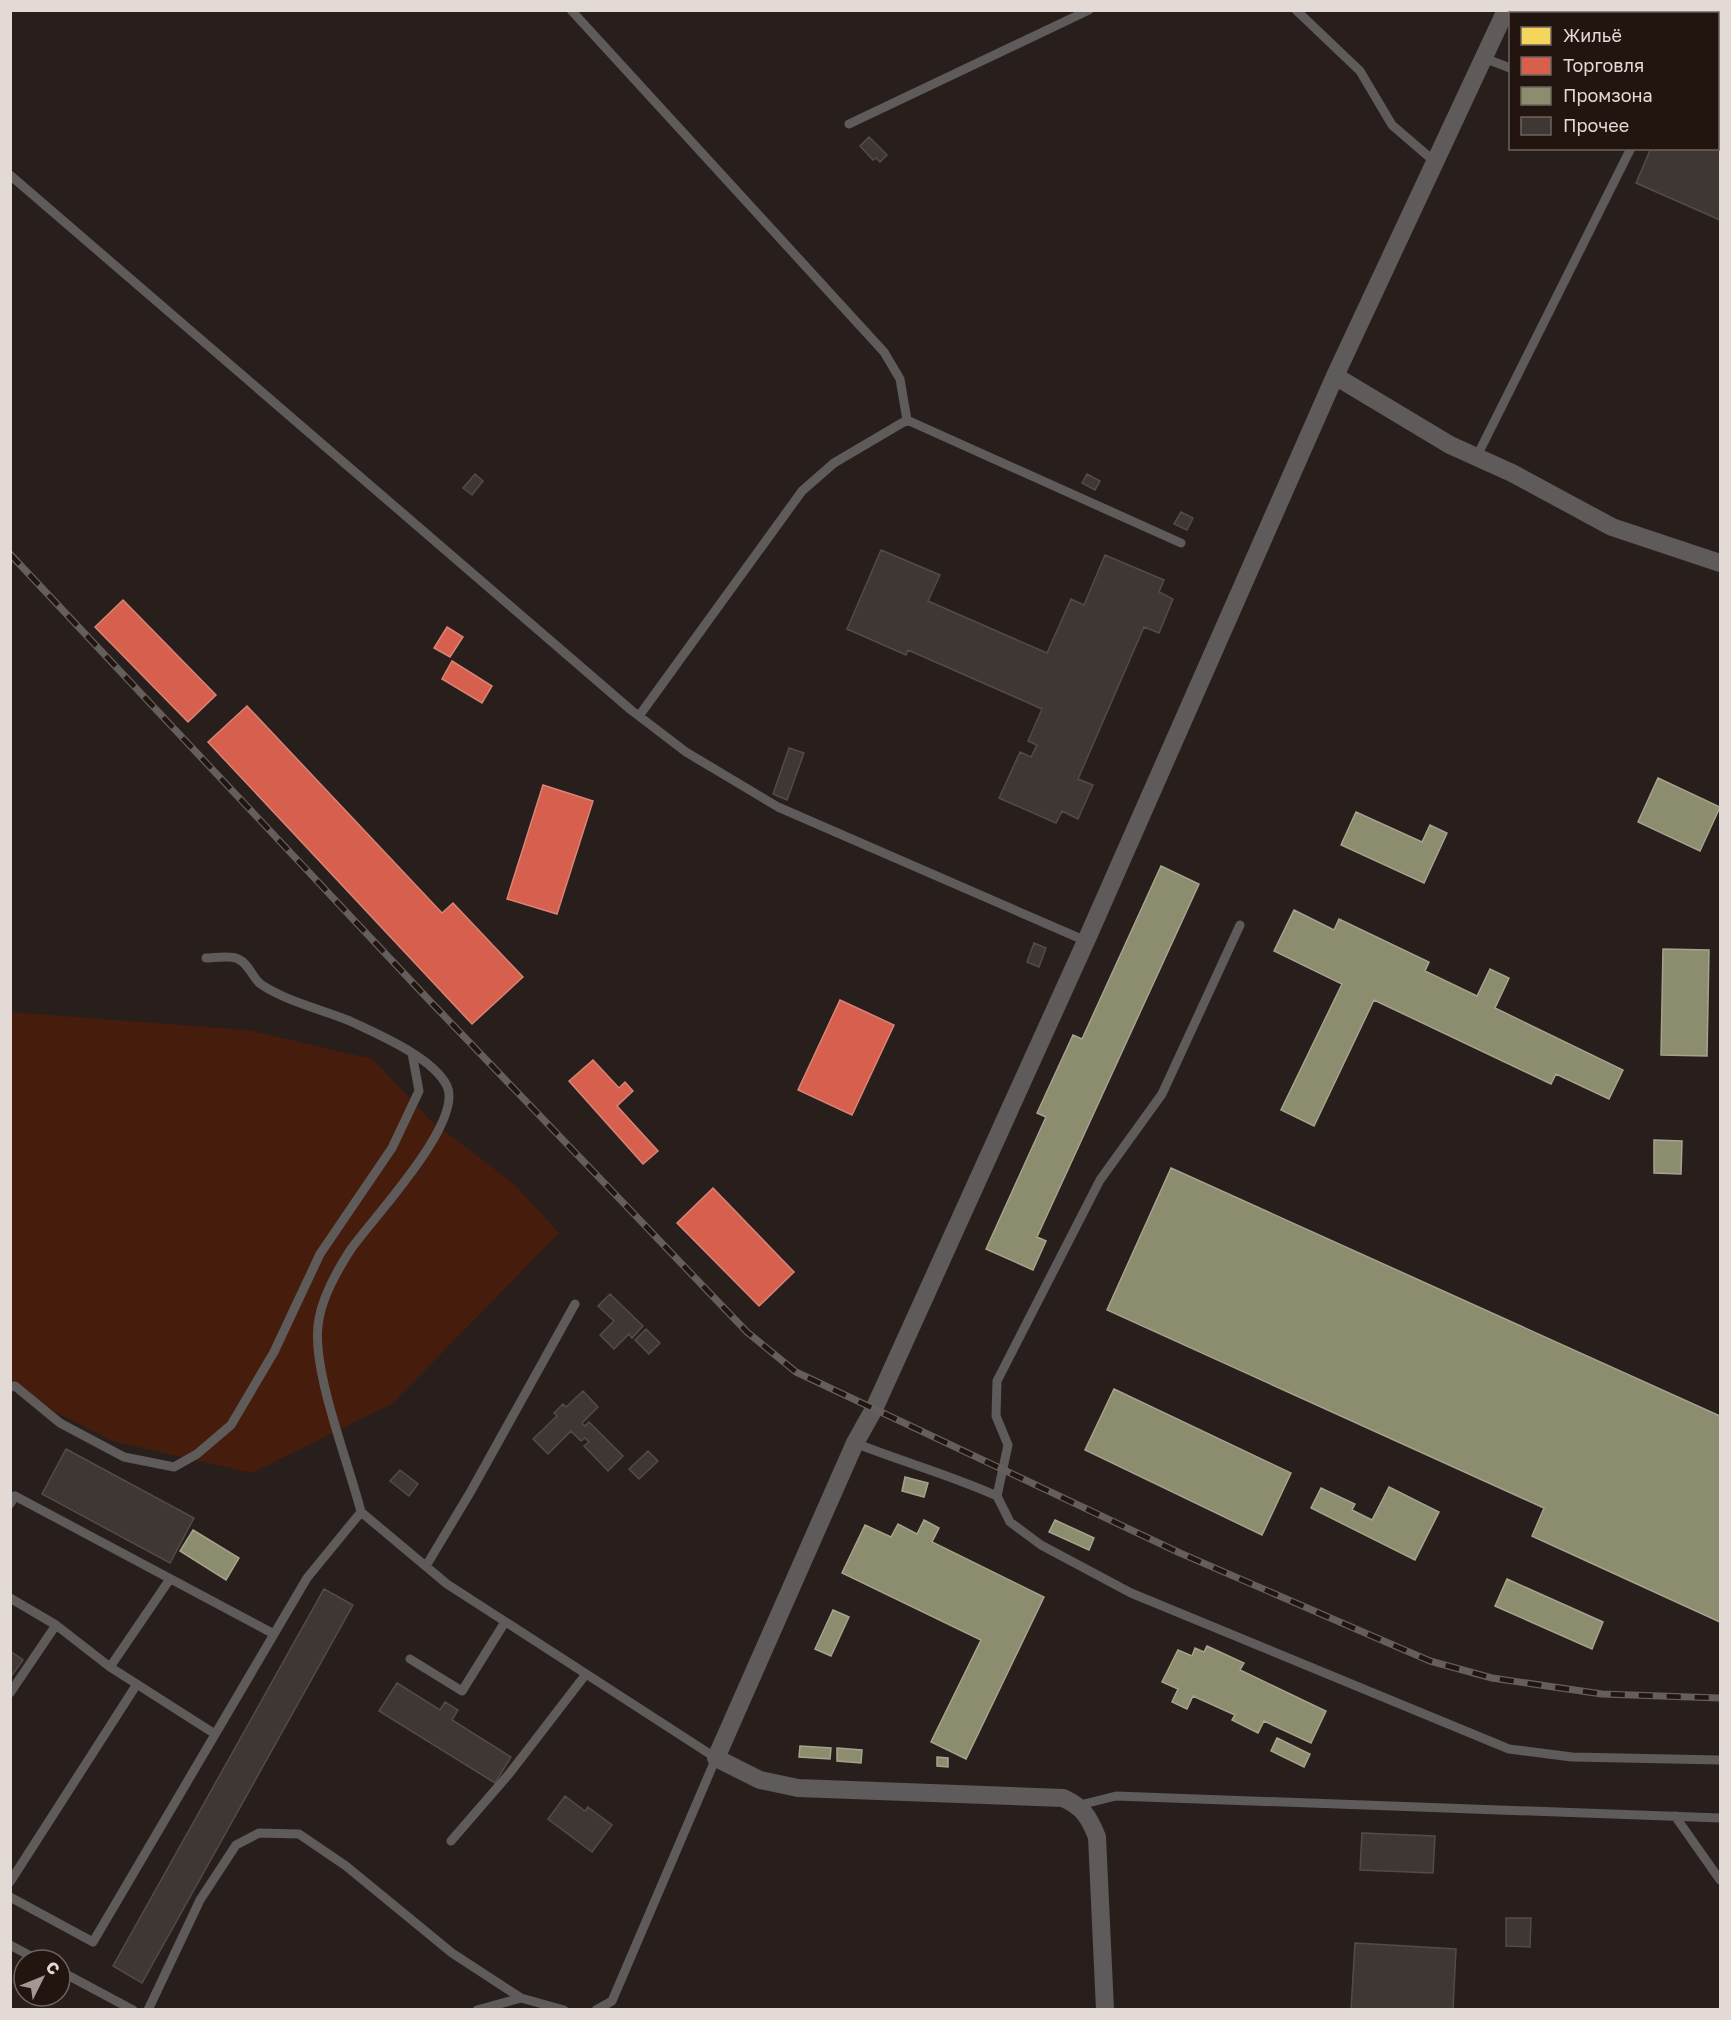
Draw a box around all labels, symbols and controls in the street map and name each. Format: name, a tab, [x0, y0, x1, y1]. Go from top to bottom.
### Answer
legend	[1509, 12, 1719, 150]
text: Жильё	[1563, 24, 1622, 46]
text: Торговля	[1563, 54, 1644, 76]
text: Промзона	[1563, 84, 1653, 106]
text: Прочее	[1563, 114, 1629, 136]
north arrow	[12, 1948, 72, 2008]
text: С	[42, 1957, 64, 1979]

